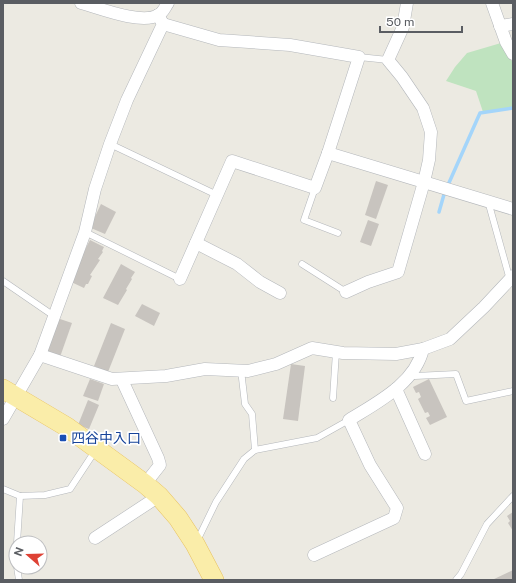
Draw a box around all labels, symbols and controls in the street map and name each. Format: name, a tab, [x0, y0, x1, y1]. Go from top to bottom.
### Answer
scale bar	[380, 8, 462, 34]
text: 50 m	[386, 15, 414, 29]
place label: 四谷中入口	[71, 430, 141, 446]
marker: 四谷中入口	[58, 433, 68, 443]
north arrow	[8, 535, 48, 575]
text: N	[11, 545, 26, 558]

